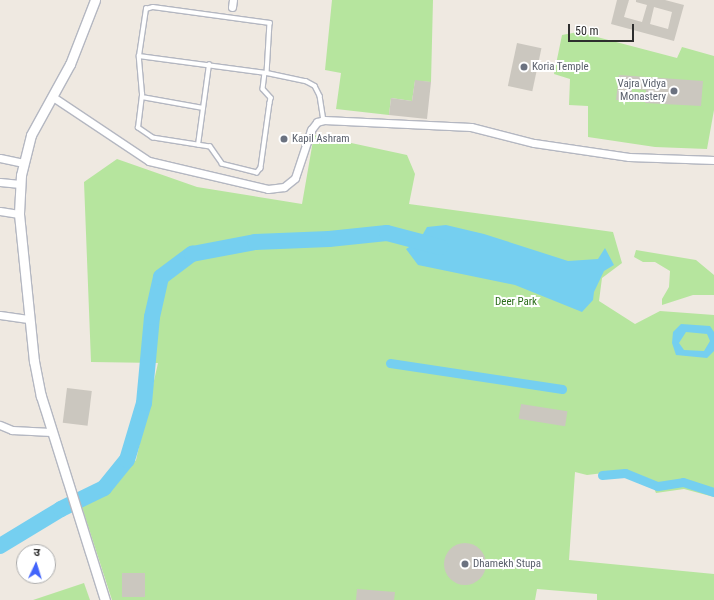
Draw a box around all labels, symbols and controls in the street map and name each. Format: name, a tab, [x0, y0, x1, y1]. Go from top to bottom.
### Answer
scale bar	[570, 16, 636, 42]
text: 50 m	[575, 24, 599, 38]
place label: Koria Temple	[532, 60, 589, 74]
marker: Koria Temple	[519, 62, 529, 72]
place label: Vajra Vidya Monastery	[617, 78, 666, 104]
marker: Vajra Vidya Monastery	[669, 86, 679, 96]
place label: Kapil Ashram	[292, 132, 350, 146]
marker: Kapil Ashram	[279, 134, 289, 144]
park label: Deer Park	[495, 295, 537, 309]
north arrow	[16, 544, 56, 584]
text: उ	[33, 546, 40, 559]
place label: Dhamekh Stupa	[473, 557, 541, 571]
marker: Dhamekh Stupa	[460, 559, 470, 569]

